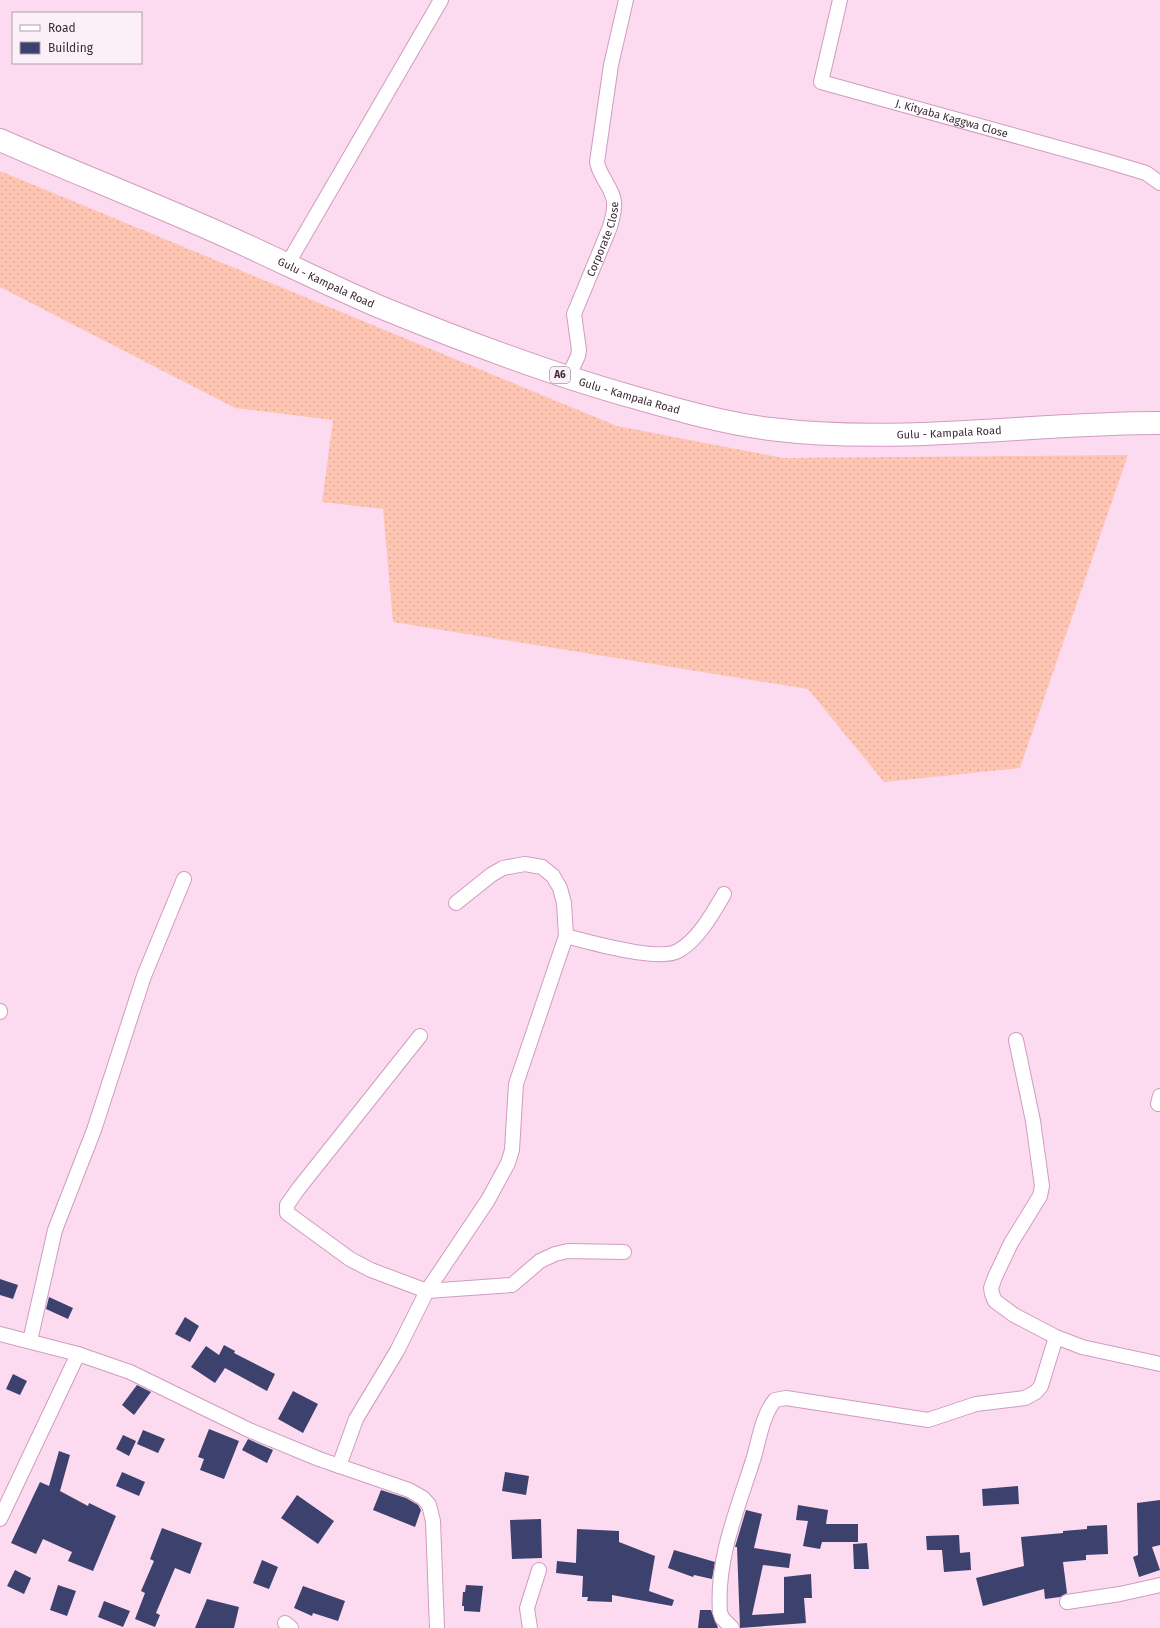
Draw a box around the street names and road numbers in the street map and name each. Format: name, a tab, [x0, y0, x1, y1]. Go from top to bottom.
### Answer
street label: J. Kityaba Kaggwa Close	[894, 96, 1010, 140]
street label: Corporate Close	[584, 201, 621, 279]
street label: Gulu - Kampala Road	[276, 255, 376, 310]
road number: A6	[550, 367, 570, 383]
street label: Gulu - Kampala Road	[577, 375, 682, 416]
street label: Gulu - Kampala Road	[897, 423, 1002, 441]

